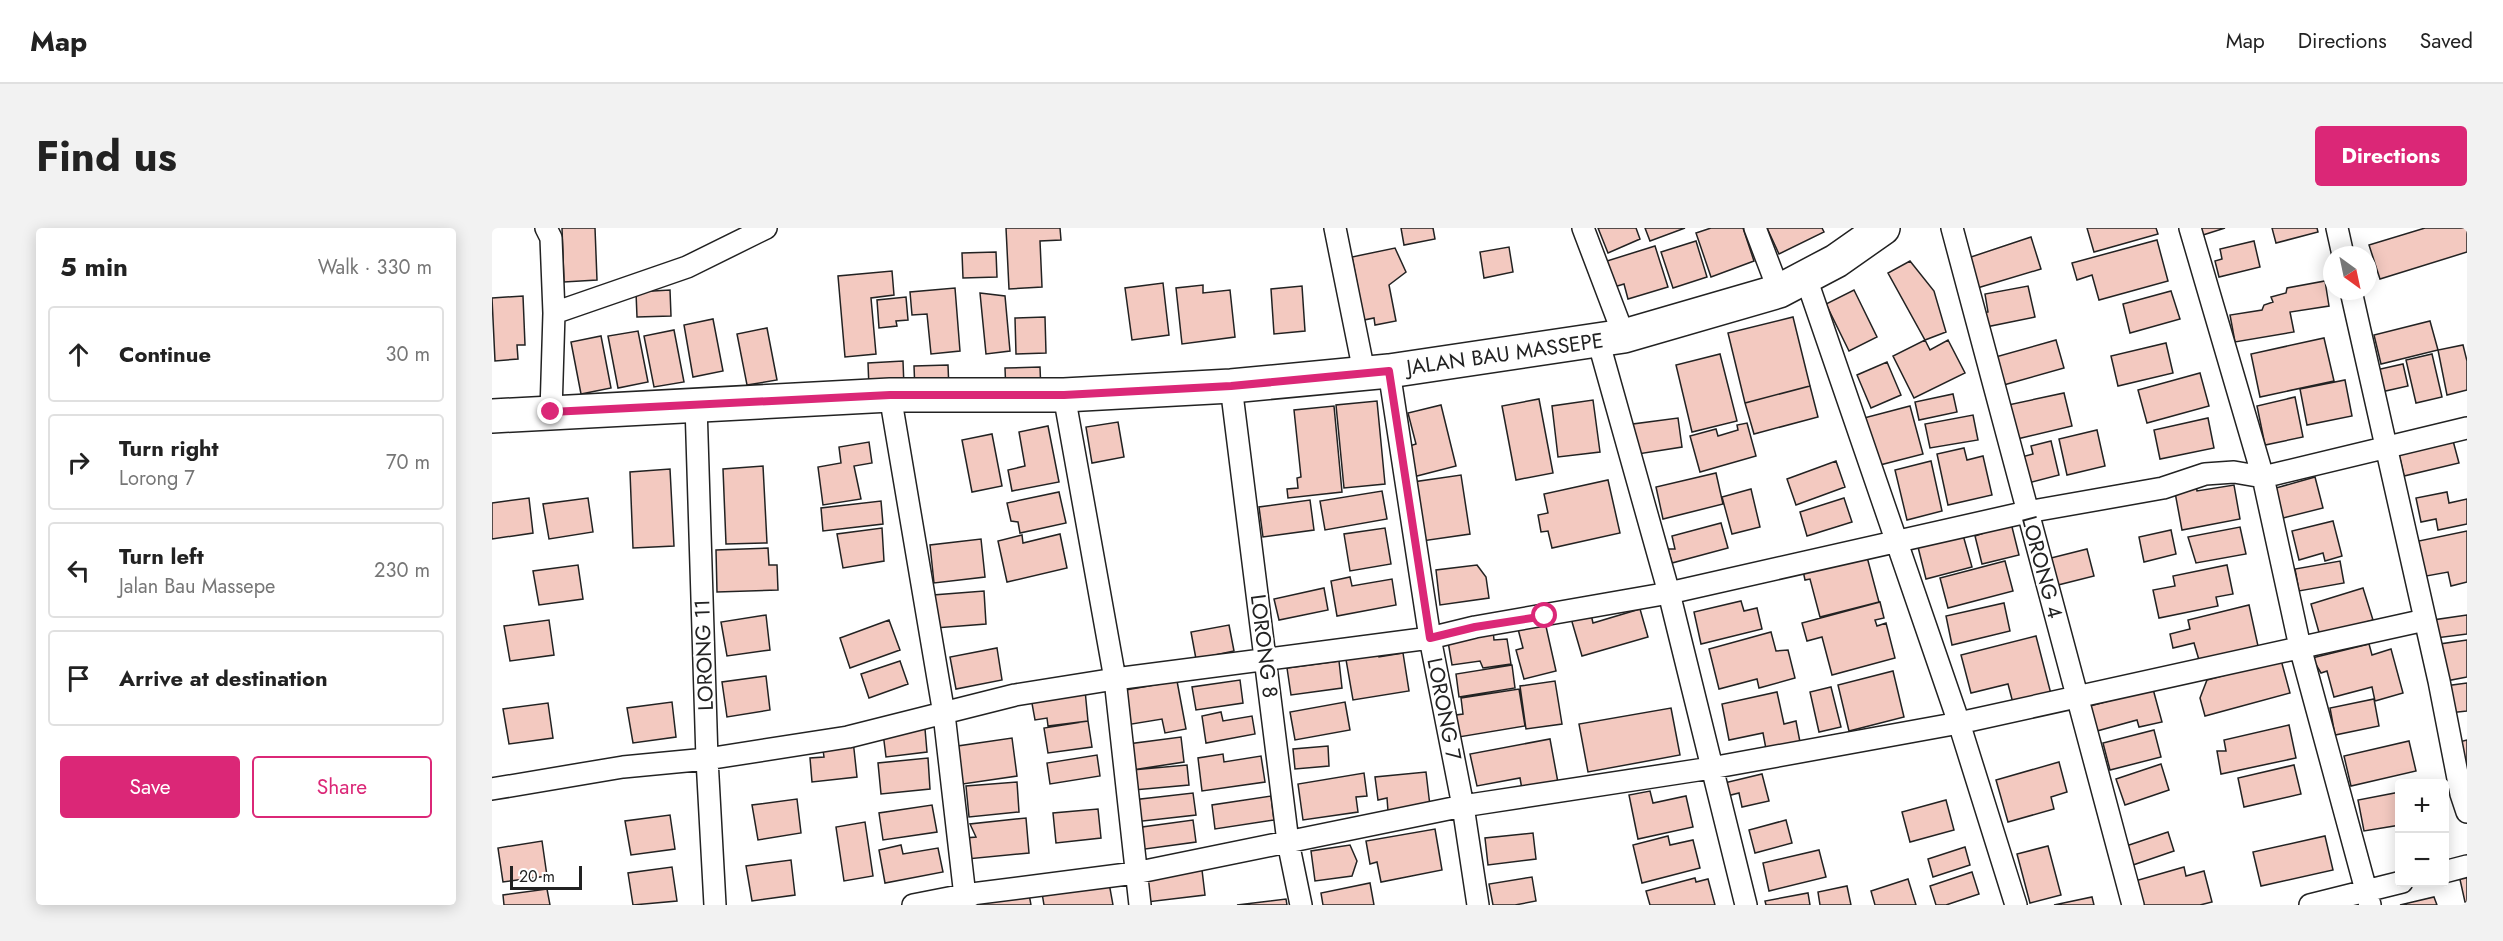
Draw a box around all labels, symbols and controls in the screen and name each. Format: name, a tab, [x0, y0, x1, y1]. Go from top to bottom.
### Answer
text: Map	[30, 21, 87, 62]
text: Map	[2226, 26, 2265, 56]
text: Directions	[2298, 26, 2387, 56]
text: Saved	[2420, 26, 2473, 56]
text: Find us	[36, 126, 177, 187]
button: Directions	[2315, 126, 2467, 186]
north arrow	[2323, 246, 2377, 300]
text: 5 min	[60, 248, 128, 286]
text: Walk · 330 m	[318, 253, 432, 282]
street label: JALAN BAU MASSEPE	[1402, 325, 1605, 383]
icon: ahead	[62, 338, 95, 371]
text: Continue	[119, 338, 211, 370]
text: 30 m	[385, 340, 430, 369]
route end	[537, 398, 563, 424]
text: Turn right	[119, 432, 219, 464]
icon: right	[62, 446, 95, 479]
text: 70 m	[386, 448, 430, 477]
text: Lorong 7	[119, 464, 195, 493]
street label: LORONG 4	[2014, 512, 2070, 622]
text: Turn left	[119, 540, 204, 572]
icon: left	[62, 554, 95, 587]
text: 230 m	[374, 556, 430, 585]
text: Jalan Bau Massepe	[119, 572, 275, 601]
street label: LORONG 8	[1243, 593, 1285, 699]
street label: LORONG 11	[687, 599, 721, 711]
route start	[1531, 602, 1557, 628]
street label: LORONG 7	[1419, 655, 1469, 763]
icon: arrive	[62, 662, 95, 695]
text: Arrive at destination	[119, 662, 328, 694]
button: Save	[60, 756, 240, 818]
button: Share	[252, 756, 432, 818]
map controls	[2395, 779, 2449, 887]
button: +	[2395, 779, 2449, 833]
button: −	[2395, 833, 2449, 887]
scale bar	[510, 863, 582, 890]
text: 20 m	[519, 865, 555, 888]

